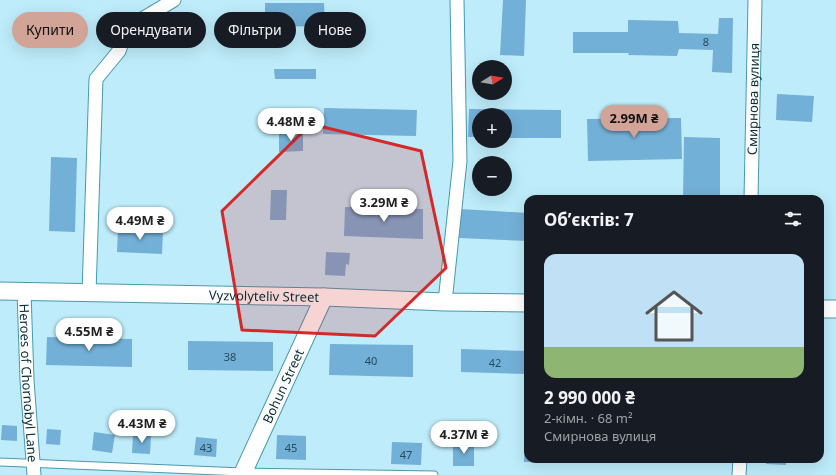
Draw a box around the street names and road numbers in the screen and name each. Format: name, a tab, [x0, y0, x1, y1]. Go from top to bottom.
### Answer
street label: Смирнова вулиця	[743, 43, 763, 155]
street label: Vyzvolyteliv Street	[209, 286, 319, 306]
street label: Heroes of Chornobyl Lane	[15, 303, 42, 463]
street label: Bohun Street	[258, 346, 308, 426]

